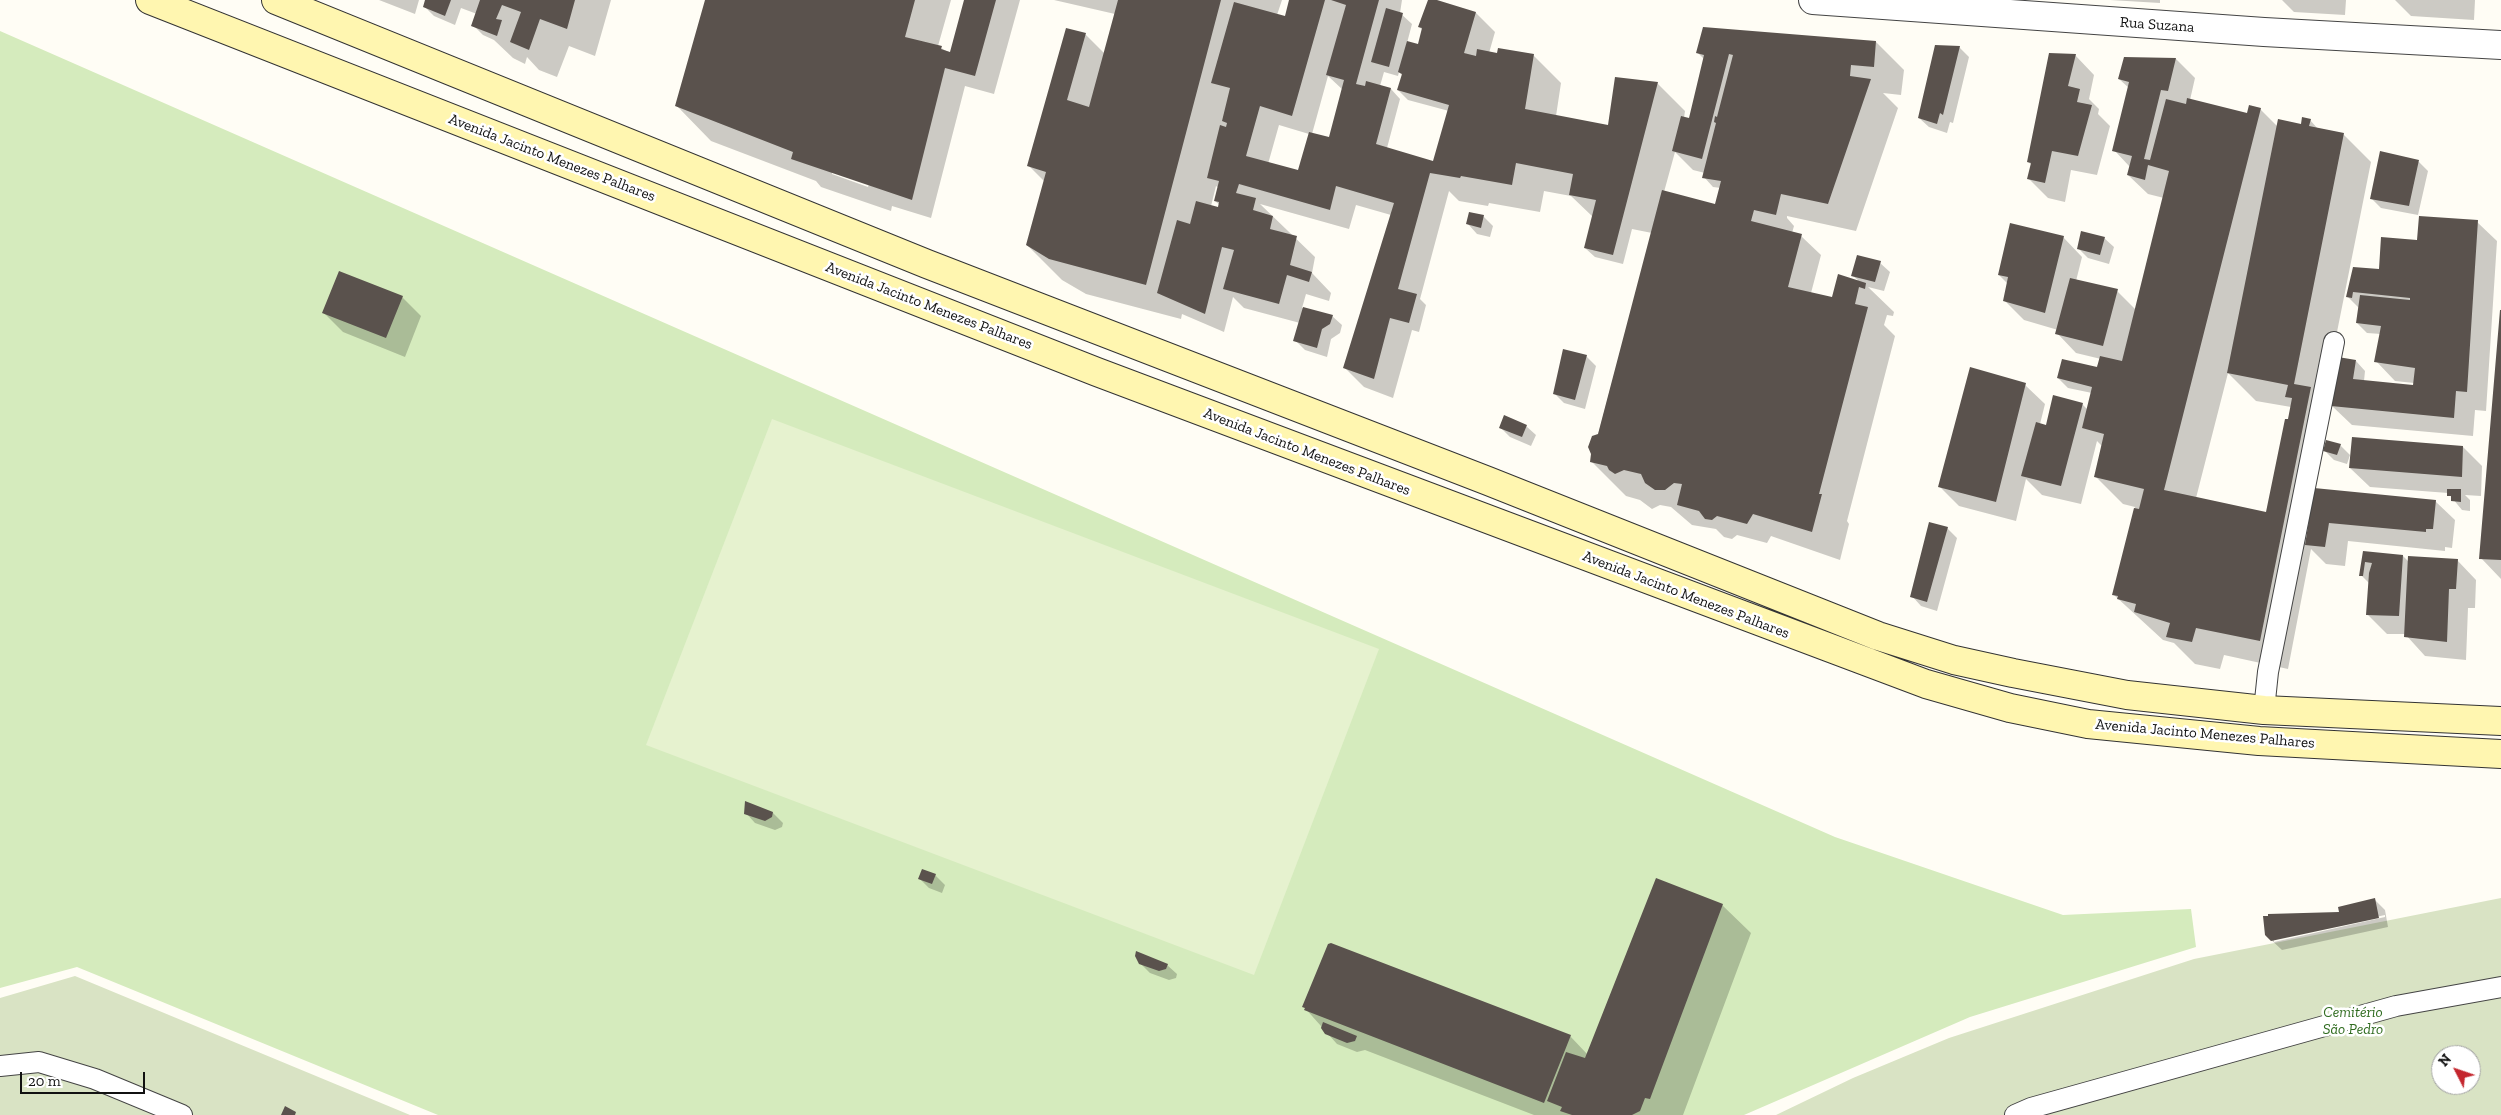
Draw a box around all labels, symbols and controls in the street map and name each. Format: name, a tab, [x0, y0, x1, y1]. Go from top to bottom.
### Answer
street label: Rua Suzana	[2119, 13, 2195, 37]
street label: Avenida Jacinto Menezes Palhares	[446, 110, 658, 206]
street label: Avenida Jacinto Menezes Palhares	[823, 258, 1035, 354]
street label: Avenida Jacinto Menezes Palhares	[1201, 404, 1413, 500]
street label: Avenida Jacinto Menezes Palhares	[1580, 547, 1792, 643]
street label: Avenida Jacinto Menezes Palhares	[2095, 715, 2315, 753]
park label: Cemitério São Pedro	[2323, 1004, 2383, 1039]
north arrow	[2431, 1045, 2481, 1095]
text: N	[2435, 1051, 2455, 1070]
scale bar	[22, 1062, 148, 1094]
text: 20 m	[28, 1072, 61, 1090]

